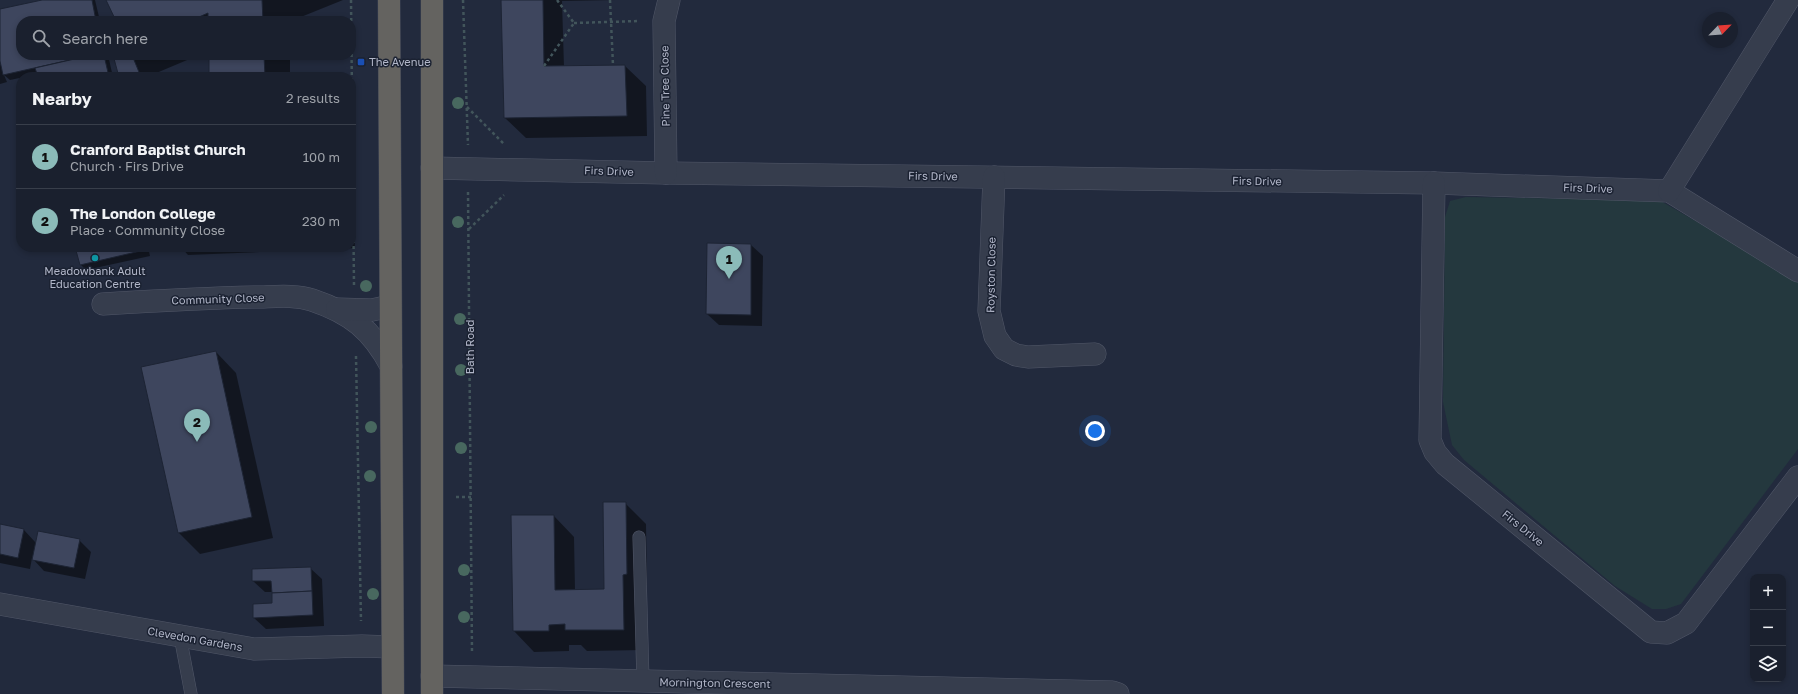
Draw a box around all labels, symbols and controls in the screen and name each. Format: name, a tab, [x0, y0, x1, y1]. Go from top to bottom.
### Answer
north arrow	[1702, 12, 1738, 48]
search box	[16, 16, 356, 60]
icon: search	[30, 27, 52, 49]
text: Search here	[62, 29, 148, 47]
street label: Pine Tree Close	[657, 45, 672, 127]
place label: The Avenue	[369, 55, 431, 68]
marker: The Avenue	[356, 57, 366, 67]
text: Nearby	[32, 88, 92, 109]
text: 2 results	[286, 90, 340, 106]
text: Cranford Baptist Church	[70, 140, 246, 158]
text: 1	[42, 149, 48, 165]
text: 100 m	[303, 149, 340, 165]
text: Church · Firs Drive	[70, 158, 184, 174]
street label: Firs Drive	[584, 163, 634, 178]
street label: Firs Drive	[908, 169, 958, 182]
street label: Firs Drive	[1232, 174, 1282, 187]
street label: Firs Drive	[1563, 180, 1613, 195]
text: The London College	[70, 204, 216, 222]
text: 2	[41, 213, 49, 229]
text: 230 m	[302, 213, 340, 229]
text: Place · Community Close	[70, 222, 225, 238]
street label: Royston Close	[983, 237, 998, 313]
pin: 1	[716, 246, 742, 279]
marker: Meadowbank Adult Education Centre	[90, 253, 100, 263]
place label: Meadowbank Adult Education Centre	[44, 264, 146, 290]
street label: Community Close	[171, 290, 265, 307]
street label: Bath Road	[463, 320, 476, 374]
pin: 2	[184, 409, 210, 442]
your location	[1085, 421, 1105, 441]
street label: Firs Drive	[1500, 507, 1547, 548]
map controls	[1750, 574, 1786, 682]
button: +	[1750, 574, 1786, 610]
button: −	[1750, 610, 1786, 646]
street label: Clevedon Gardens	[147, 624, 244, 653]
button: layers	[1750, 646, 1786, 682]
street label: Mornington Crescent	[659, 675, 771, 690]

